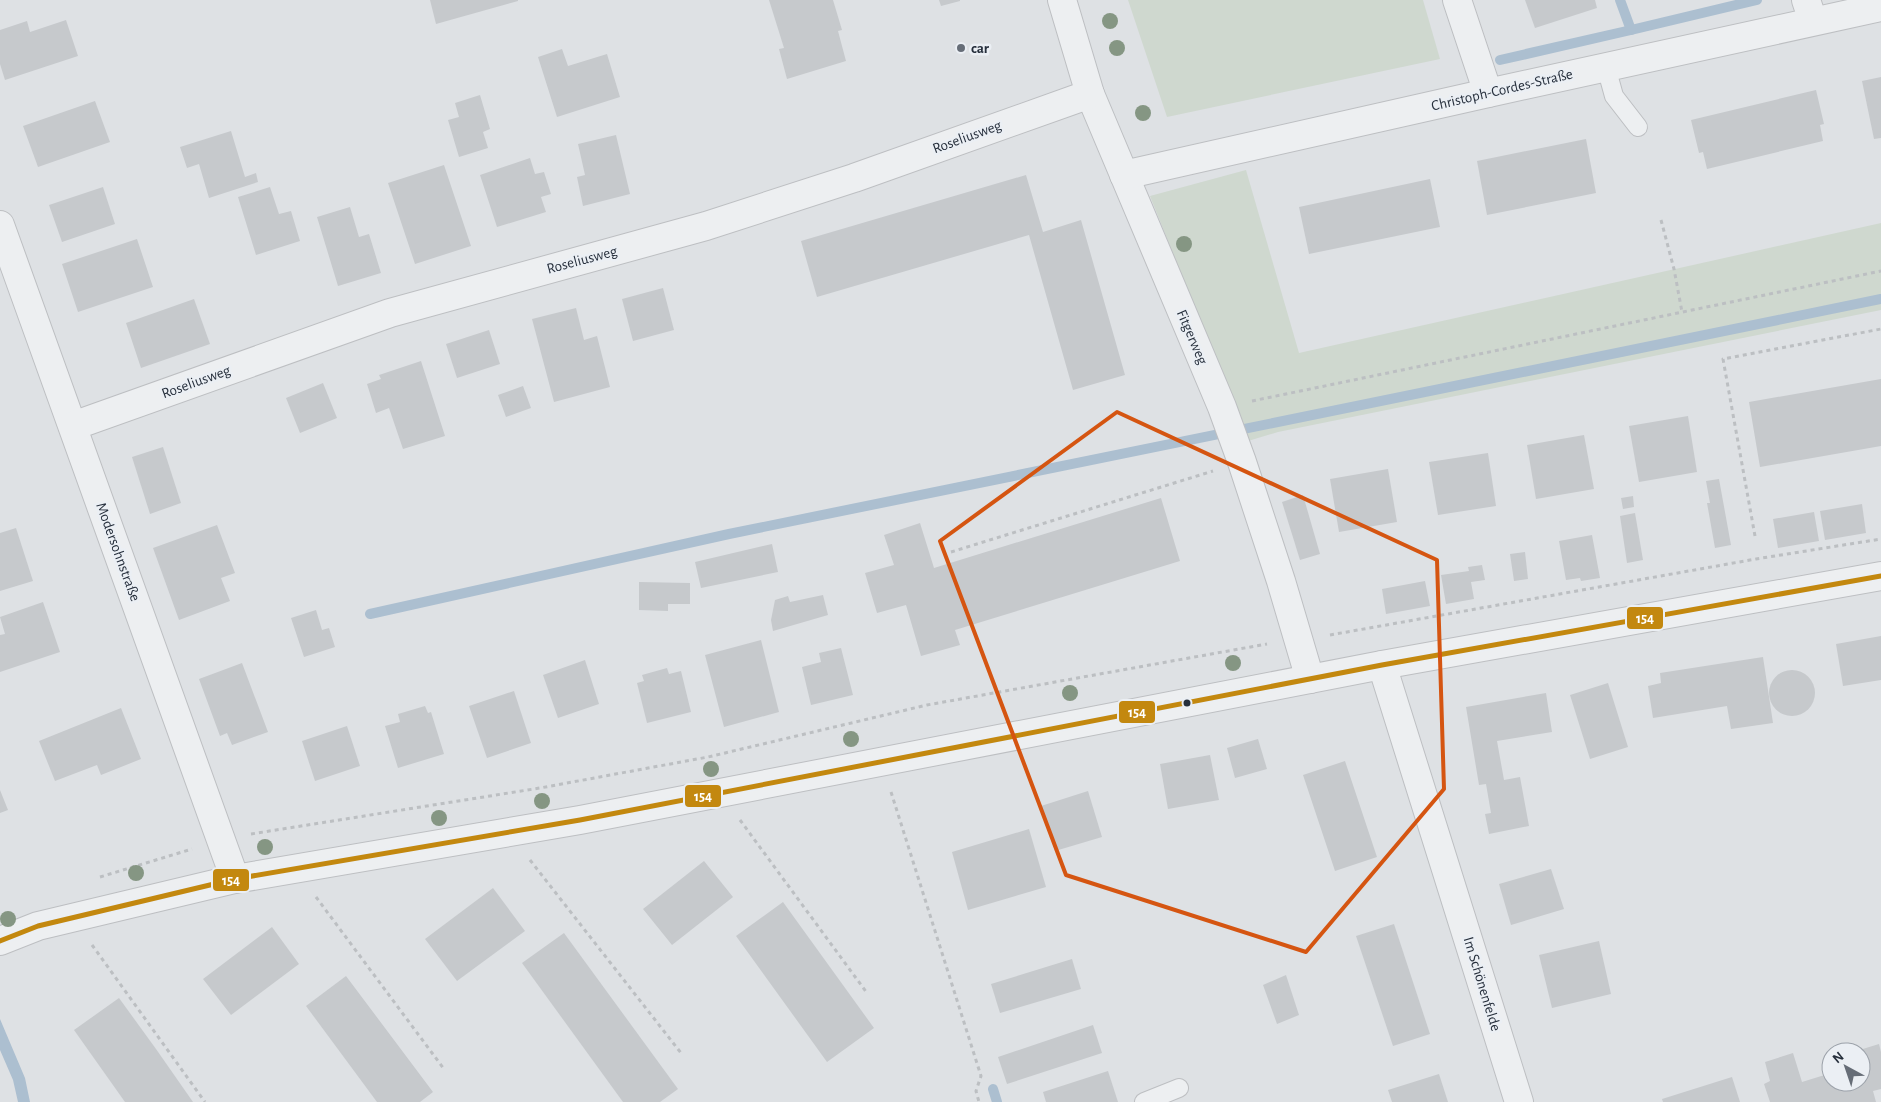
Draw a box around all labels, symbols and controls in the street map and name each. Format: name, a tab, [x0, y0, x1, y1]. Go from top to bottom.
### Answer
place label: car	[971, 41, 990, 56]
marker: car	[955, 42, 967, 54]
street label: Christoph-Cordes-Straße	[1430, 66, 1574, 114]
street label: Roseliusweg	[931, 117, 1004, 156]
street label: Roseliusweg	[545, 243, 619, 277]
street label: Fitgerweg	[1174, 307, 1210, 367]
street label: Roseliusweg	[160, 362, 233, 401]
street label: Modersohnstraße	[93, 501, 143, 603]
line badge: 154	[1626, 606, 1664, 630]
text: 154	[1636, 612, 1654, 626]
unlabelled marker	[1182, 698, 1192, 708]
line badge: 154	[1118, 700, 1156, 724]
text: 154	[1128, 706, 1146, 720]
line badge: 154	[684, 784, 722, 808]
text: 154	[694, 790, 712, 804]
line badge: 154	[212, 868, 250, 892]
text: 154	[222, 874, 240, 888]
street label: Im Schönenfelde	[1461, 935, 1503, 1033]
north arrow	[1821, 1042, 1871, 1092]
text: N	[1830, 1049, 1847, 1066]

